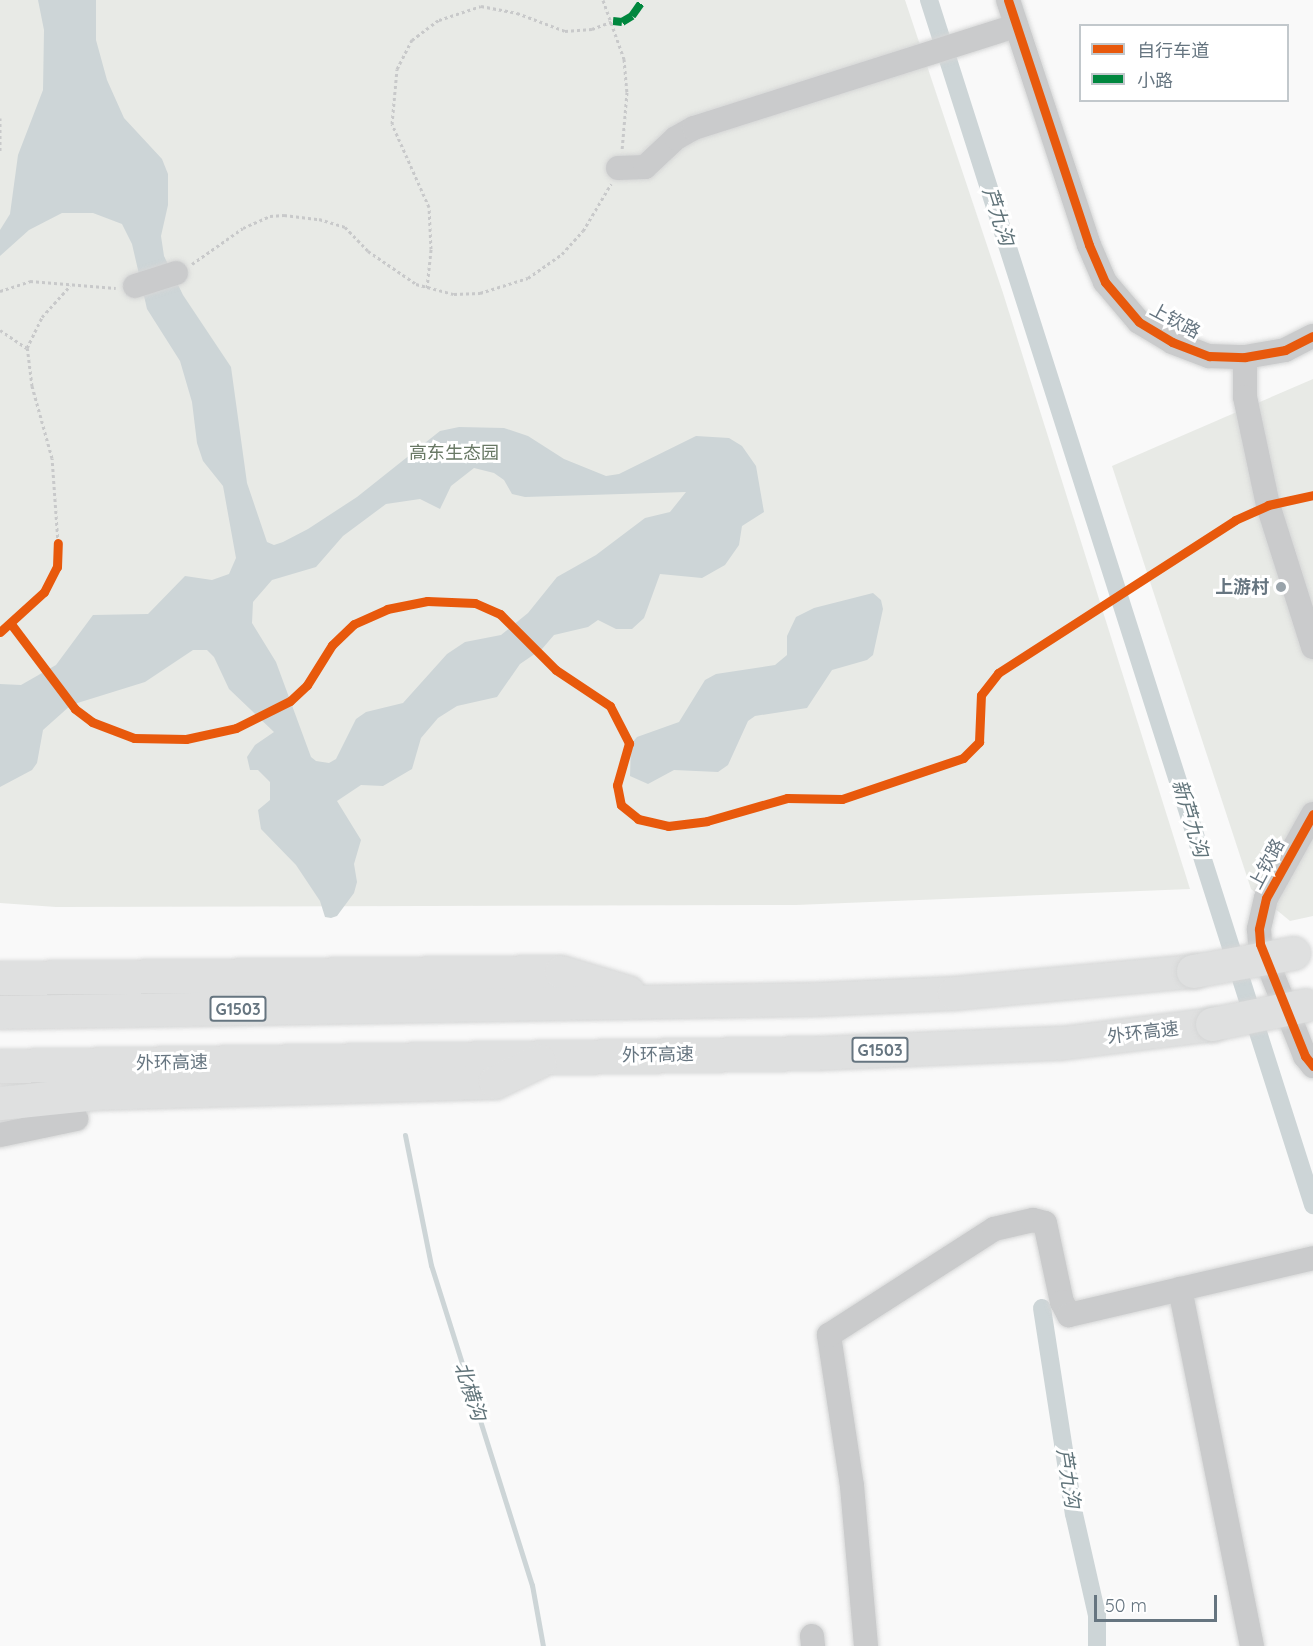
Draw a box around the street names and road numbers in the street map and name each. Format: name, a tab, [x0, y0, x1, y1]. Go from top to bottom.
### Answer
street label: 上钦路	[1146, 299, 1204, 343]
street label: 上钦路	[1245, 835, 1289, 893]
road number: G1503	[210, 996, 266, 1022]
street label: 外环高速	[1106, 1018, 1180, 1048]
road number: G1503	[852, 1037, 908, 1063]
street label: 外环高速	[622, 1044, 694, 1066]
street label: 外环高速	[136, 1052, 208, 1074]

